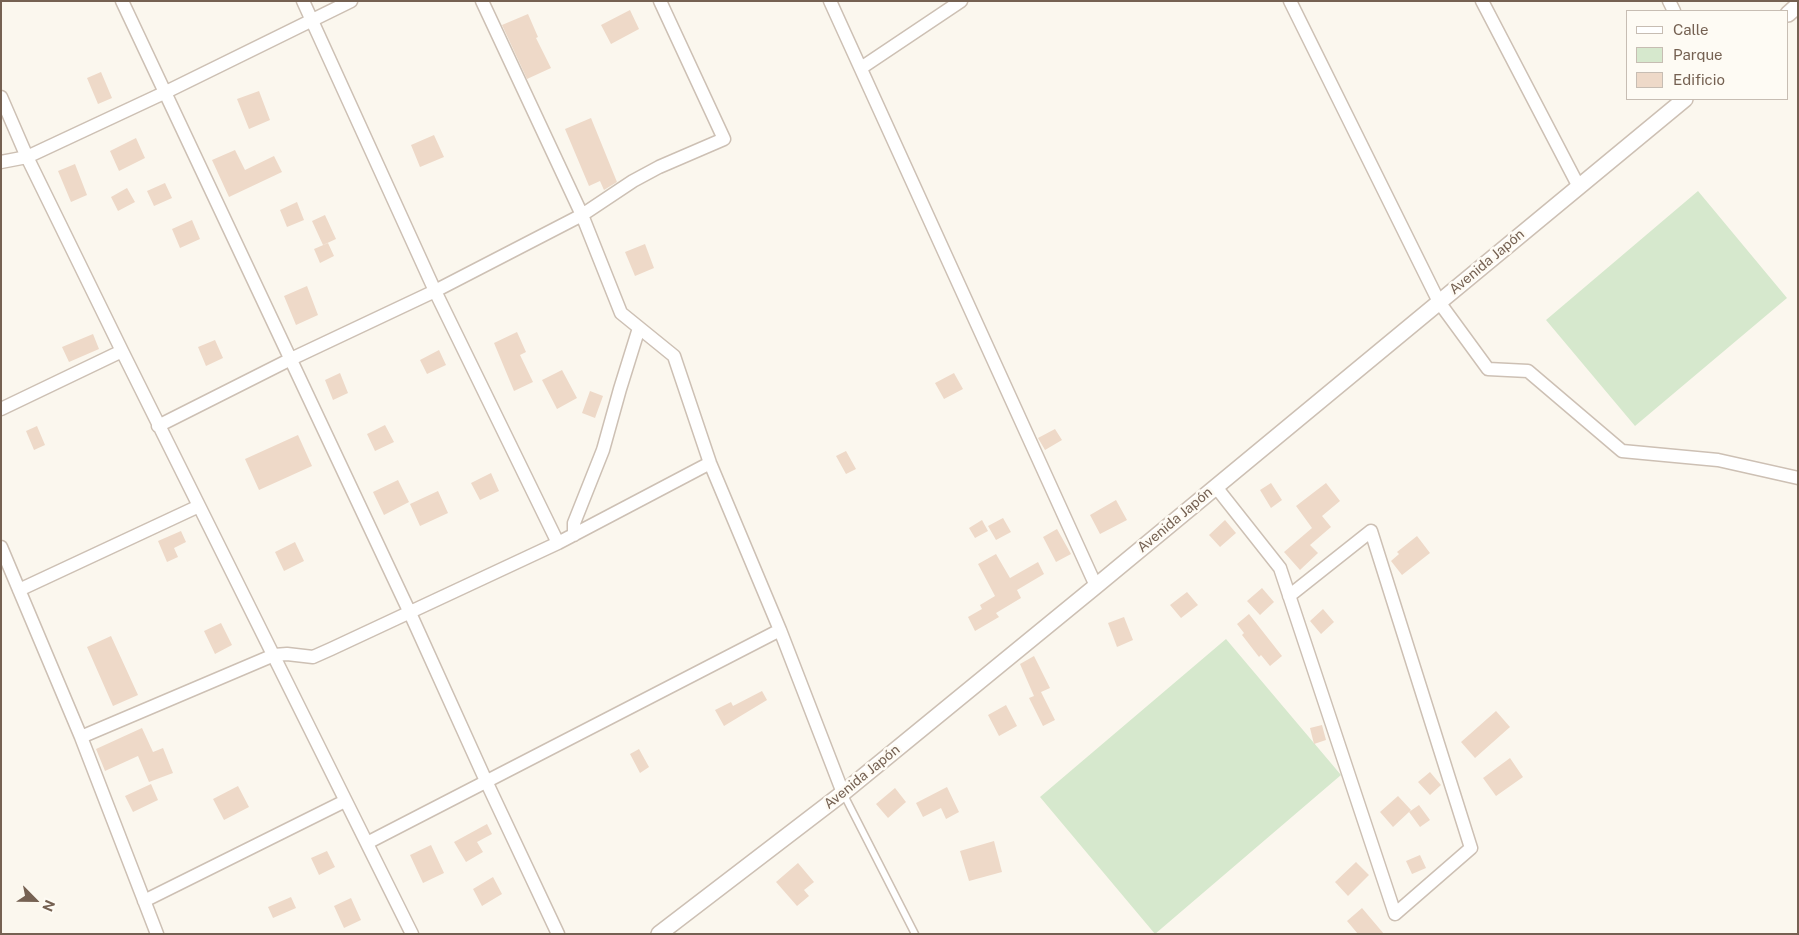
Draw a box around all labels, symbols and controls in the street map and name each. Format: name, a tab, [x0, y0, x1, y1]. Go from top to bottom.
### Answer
legend	[1626, 10, 1789, 100]
text: Calle	[1673, 21, 1709, 38]
text: Parque	[1673, 46, 1723, 63]
text: Edificio	[1673, 71, 1725, 88]
street label: Avenida Japón	[1446, 226, 1528, 298]
street label: Avenida Japón	[1134, 484, 1216, 556]
street label: Avenida Japón	[821, 741, 903, 813]
north arrow	[10, 875, 60, 925]
text: N	[39, 898, 58, 914]

